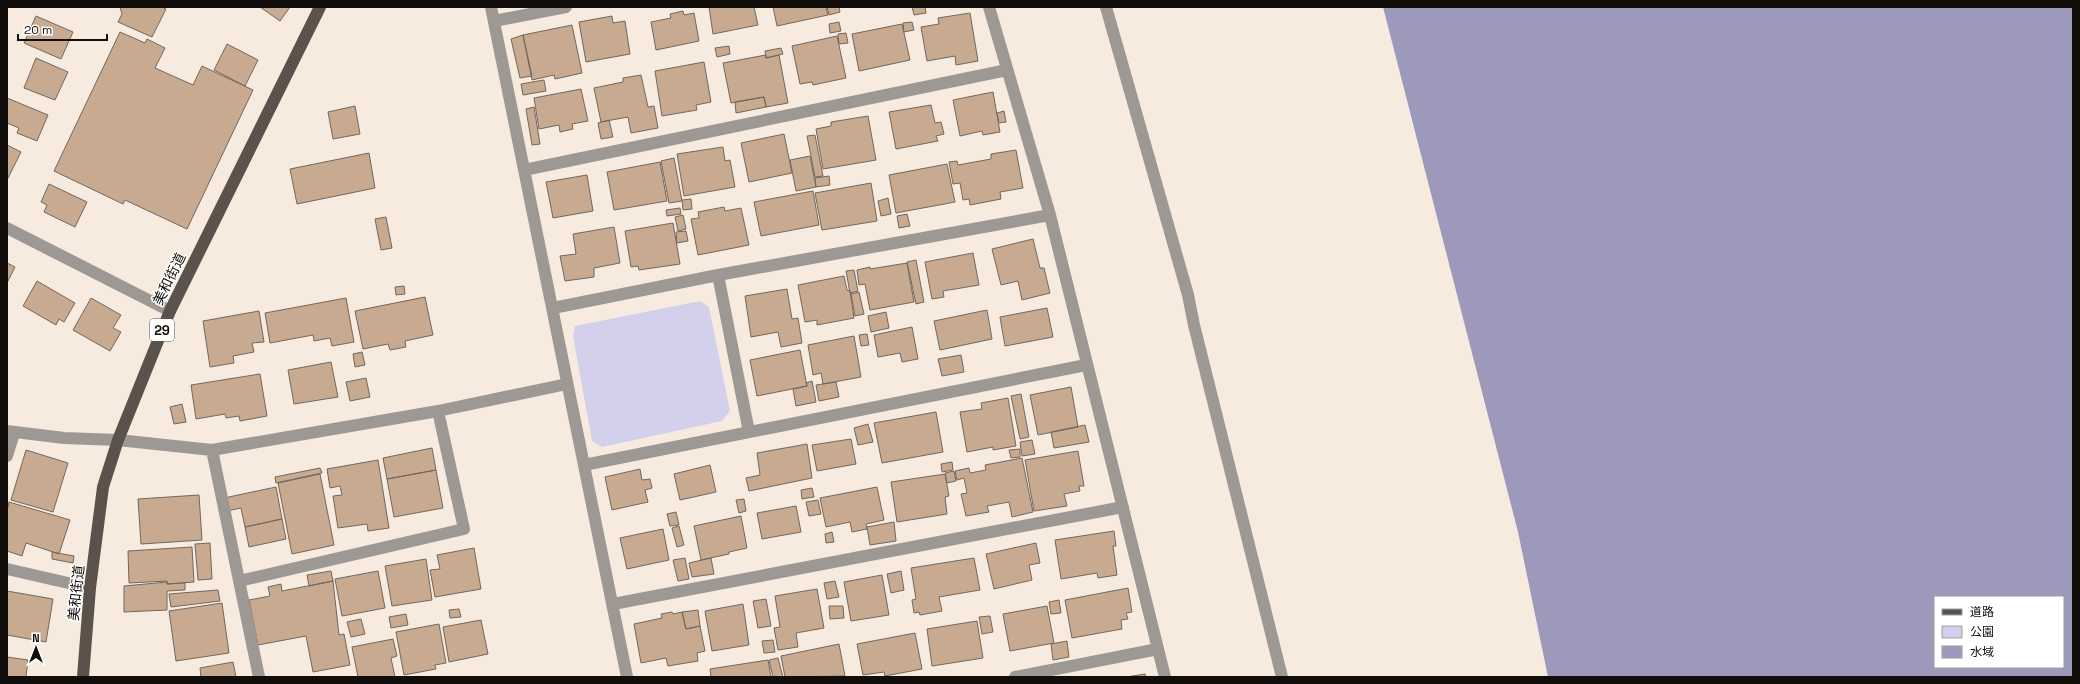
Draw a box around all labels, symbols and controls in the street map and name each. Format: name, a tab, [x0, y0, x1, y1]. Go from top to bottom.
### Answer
scale bar	[18, 16, 107, 42]
text: 20 m	[24, 22, 52, 38]
street label: 美和街道	[149, 250, 189, 308]
road number: 29	[150, 319, 174, 341]
street label: 美和街道	[64, 564, 88, 622]
legend	[1934, 596, 2064, 668]
text: 道路	[1970, 604, 1994, 620]
text: 公園	[1970, 624, 1994, 640]
north arrow	[16, 628, 56, 668]
text: N	[32, 631, 40, 645]
text: 水域	[1970, 644, 1994, 660]

